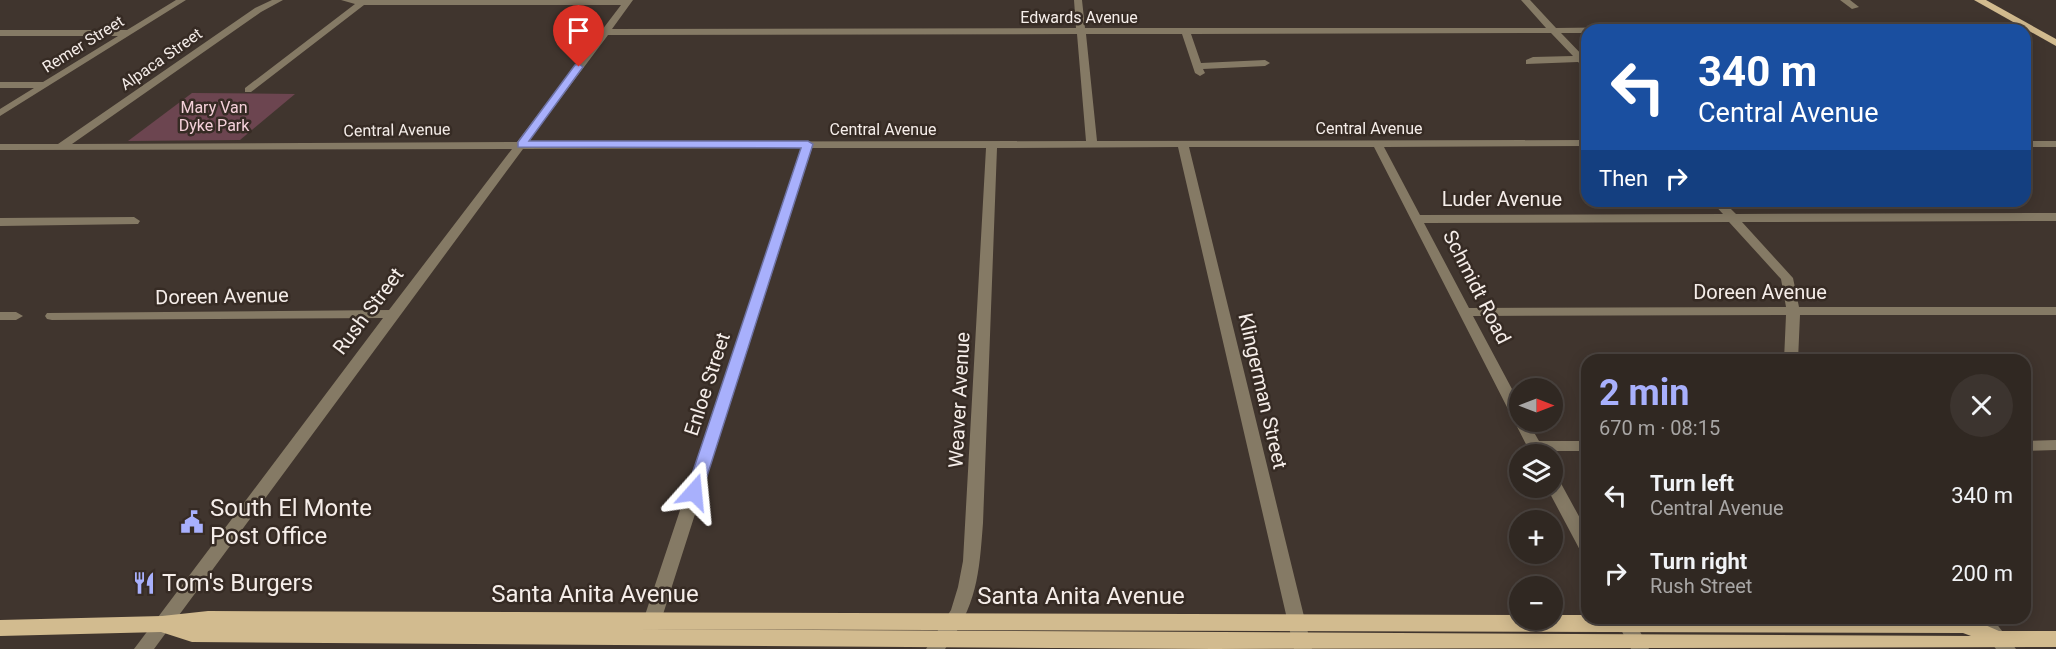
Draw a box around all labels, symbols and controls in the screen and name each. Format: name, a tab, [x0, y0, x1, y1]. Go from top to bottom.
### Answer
pin	[553, 5, 604, 67]
street label: Edwards Avenue	[1020, 8, 1138, 27]
street label: Remer Street	[39, 11, 127, 77]
icon: arrive	[562, 14, 595, 47]
street label: Alpaca Street	[117, 24, 205, 94]
text: 340 m	[1698, 47, 1817, 96]
icon: left	[1599, 48, 1677, 126]
text: Central Avenue	[1698, 97, 1879, 129]
park label: Mary Van Dyke Park	[179, 98, 250, 135]
street label: Central Avenue	[1316, 119, 1422, 138]
street label: Central Avenue	[343, 120, 451, 140]
street label: Central Avenue	[830, 120, 936, 139]
icon: right	[1660, 162, 1693, 195]
text: Then	[1599, 166, 1648, 191]
street label: Luder Avenue	[1442, 187, 1562, 211]
street label: Schmidt Road	[1438, 226, 1516, 348]
street label: Rush Street	[328, 263, 408, 359]
street label: Doreen Avenue	[1693, 280, 1827, 304]
street label: Doreen Avenue	[155, 283, 289, 309]
street label: Klingerman Street	[1233, 311, 1293, 471]
street label: Enloe Street	[679, 329, 735, 439]
street label: Weaver Avenue	[943, 331, 975, 469]
text: 2 min	[1599, 372, 1690, 414]
button: close	[1950, 374, 2013, 437]
north arrow	[1509, 378, 1563, 432]
map controls	[1509, 378, 1563, 630]
text: 670 m · 08:15	[1599, 416, 1720, 440]
button: layers	[1509, 444, 1563, 498]
position arrow	[662, 460, 726, 524]
text: Turn left	[1650, 471, 1734, 496]
icon: left	[1599, 479, 1632, 512]
text: 340 m	[1951, 483, 2013, 508]
place label: South El Monte Post Office	[210, 494, 372, 550]
text: Central Avenue	[1650, 496, 1784, 520]
public building icon: South El Monte Post Office	[179, 509, 205, 535]
button: +	[1509, 510, 1563, 564]
text: Turn right	[1650, 549, 1747, 574]
icon: right	[1599, 557, 1632, 590]
text: 200 m	[1951, 561, 2013, 586]
place label: Tom's Burgers	[162, 569, 313, 597]
restaurant icon: Tom's Burgers	[131, 570, 157, 596]
text: Rush Street	[1650, 574, 1752, 598]
button: −	[1509, 576, 1563, 630]
street label: Santa Anita Avenue	[491, 580, 699, 608]
street label: Santa Anita Avenue	[977, 582, 1185, 610]

